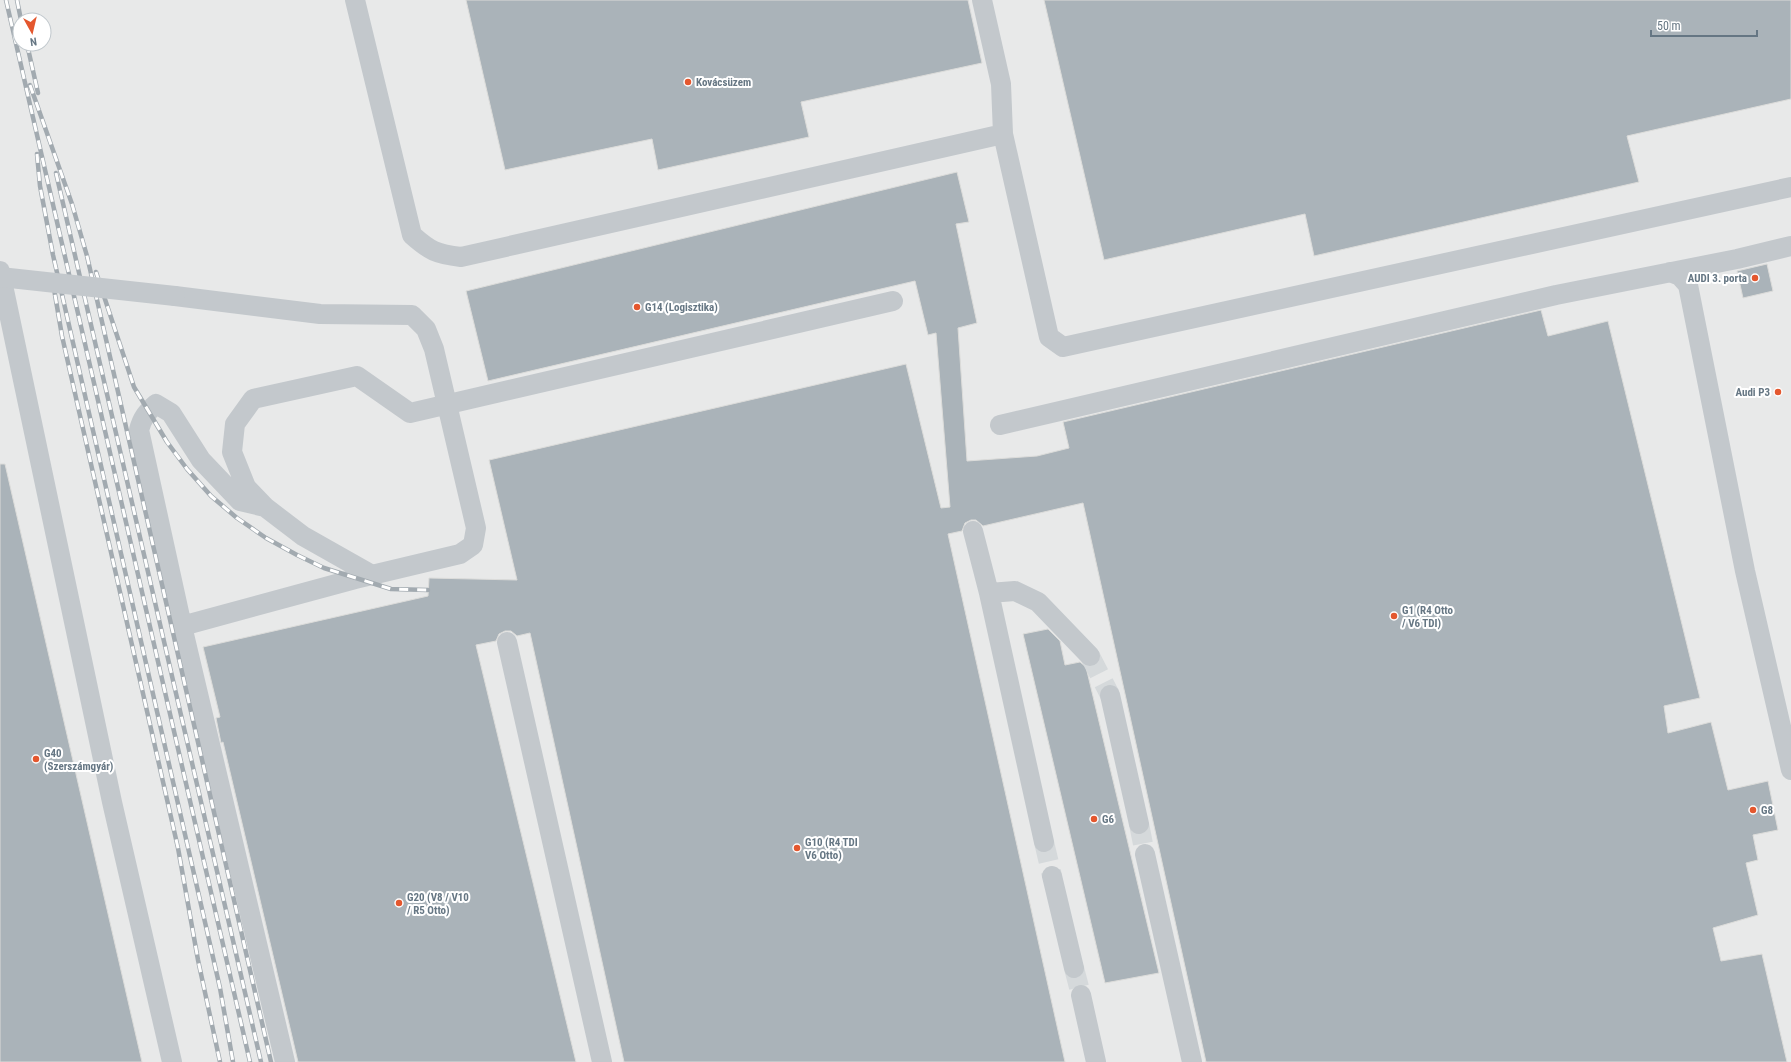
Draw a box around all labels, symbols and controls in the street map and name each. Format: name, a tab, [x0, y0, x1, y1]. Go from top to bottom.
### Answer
north arrow	[12, 12, 52, 52]
scale bar	[1651, 12, 1757, 38]
text: 50 m	[1657, 19, 1681, 33]
text: N	[29, 35, 38, 48]
place label: Kovácsüzem	[696, 76, 751, 89]
marker: Kovácsüzem	[683, 77, 693, 87]
place label: AUDI 3. porta	[1688, 272, 1747, 285]
marker: AUDI 3. porta	[1750, 273, 1760, 283]
place label: G14 (Logisztika)	[645, 301, 718, 314]
marker: G14 (Logisztika)	[632, 302, 642, 312]
place label: Audi P3	[1736, 386, 1770, 399]
marker: Audi P3	[1773, 387, 1783, 397]
place label: G1 (R4 Otto / V6 TDI)	[1402, 604, 1453, 630]
marker: G1 (R4 Otto / V6 TDI)	[1389, 611, 1399, 621]
place label: G40 (Szerszámgyár)	[44, 747, 113, 773]
marker: G40 (Szerszámgyár)	[31, 754, 41, 764]
place label: G8	[1761, 804, 1773, 817]
marker: G8	[1748, 805, 1758, 815]
place label: G6	[1102, 813, 1114, 826]
marker: G6	[1089, 814, 1099, 824]
place label: G10 (R4 TDI V6 Otto)	[805, 836, 858, 862]
marker: G10 (R4 TDI V6 Otto)	[792, 843, 802, 853]
place label: G20 (V8 / V10 / R5 Otto)	[407, 891, 469, 917]
marker: G20 (V8 / V10 / R5 Otto)	[394, 898, 404, 908]

